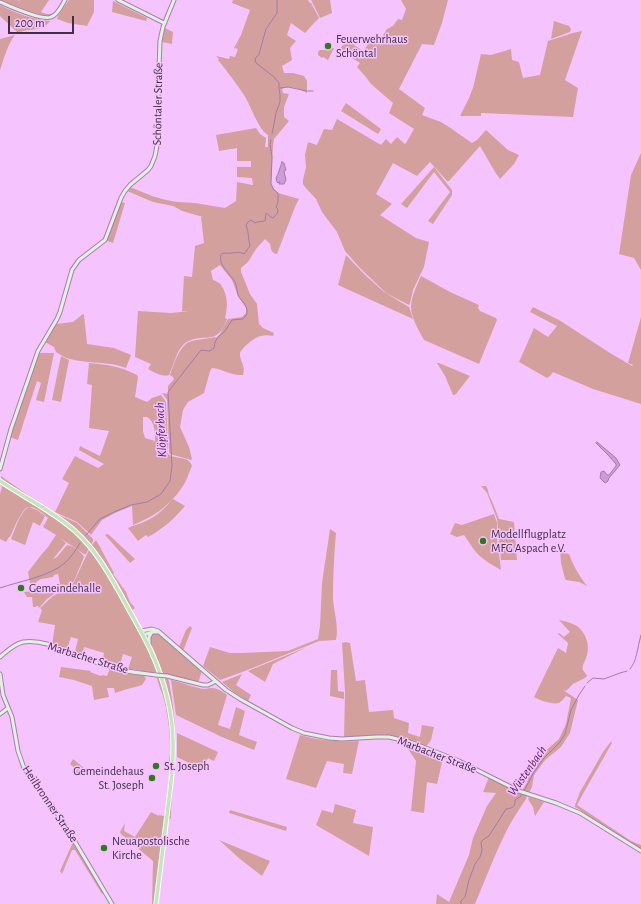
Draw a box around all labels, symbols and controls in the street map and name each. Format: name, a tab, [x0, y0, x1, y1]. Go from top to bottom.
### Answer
scale bar	[10, 8, 76, 34]
text: 200 m	[15, 17, 45, 29]
place label: Feuerwehrhaus Schöntal	[336, 32, 408, 60]
marker: Feuerwehrhaus Schöntal	[323, 41, 333, 51]
street label: Schöntaler Straße	[150, 62, 166, 146]
water label: Klöpferbach	[152, 402, 170, 458]
place label: Modellflugplatz MFG Aspach e.V.	[491, 527, 566, 555]
marker: Modellflugplatz MFG Aspach e.V.	[478, 536, 488, 546]
place label: Gemeindehalle	[29, 581, 101, 595]
marker: Gemeindehalle	[16, 583, 26, 593]
street label: Marbacher Straße	[46, 639, 130, 677]
street label: Marbacher Straße	[395, 733, 479, 777]
water label: Wüstenbach	[504, 743, 550, 799]
place label: St. Joseph	[164, 759, 210, 773]
marker: St. Joseph	[151, 761, 161, 771]
street label: Heilbronner Straße	[19, 763, 81, 845]
place label: Gemeindehaus St. Joseph	[73, 764, 144, 792]
marker: Gemeindehaus St. Joseph	[147, 773, 157, 783]
place label: Neuapostolische Kirche	[112, 834, 190, 862]
marker: Neuapostolische Kirche	[99, 843, 109, 853]

